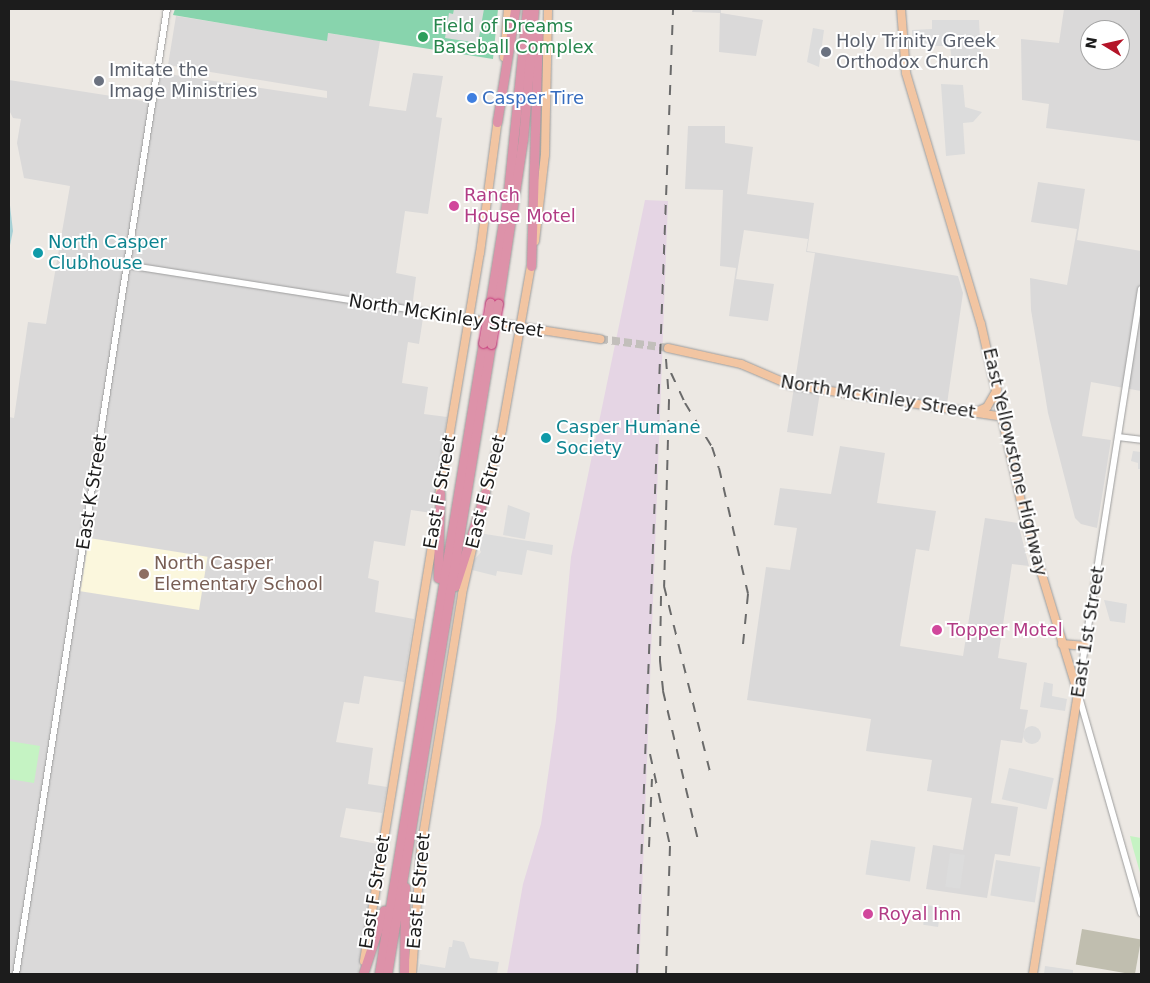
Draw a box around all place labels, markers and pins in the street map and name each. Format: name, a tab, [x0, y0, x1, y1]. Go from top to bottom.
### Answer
place label: Field of Dreams Baseball Complex	[433, 16, 594, 58]
marker: Field of Dreams Baseball Complex	[417, 31, 429, 43]
place label: Holy Trinity Greek Orthodox Church	[836, 31, 996, 74]
marker: Holy Trinity Greek Orthodox Church	[820, 46, 832, 58]
place label: Imitate the Image Ministries	[109, 60, 257, 102]
marker: Imitate the Image Ministries	[93, 75, 105, 87]
place label: Casper Tire	[482, 87, 584, 109]
marker: Casper Tire	[466, 92, 478, 104]
place label: Ranch House Motel	[464, 185, 576, 228]
marker: Ranch House Motel	[448, 200, 460, 212]
place label: North Casper Clubhouse	[48, 232, 167, 274]
marker: North Casper Clubhouse	[32, 247, 44, 259]
place label: Casper Humane Society	[556, 417, 701, 459]
marker: Casper Humane Society	[540, 432, 552, 444]
place label: North Casper Elementary School	[154, 553, 323, 596]
marker: North Casper Elementary School	[138, 568, 150, 580]
place label: Topper Motel	[947, 619, 1063, 641]
marker: Topper Motel	[931, 624, 943, 636]
place label: Royal Inn	[878, 903, 961, 925]
marker: Royal Inn	[862, 908, 874, 920]

